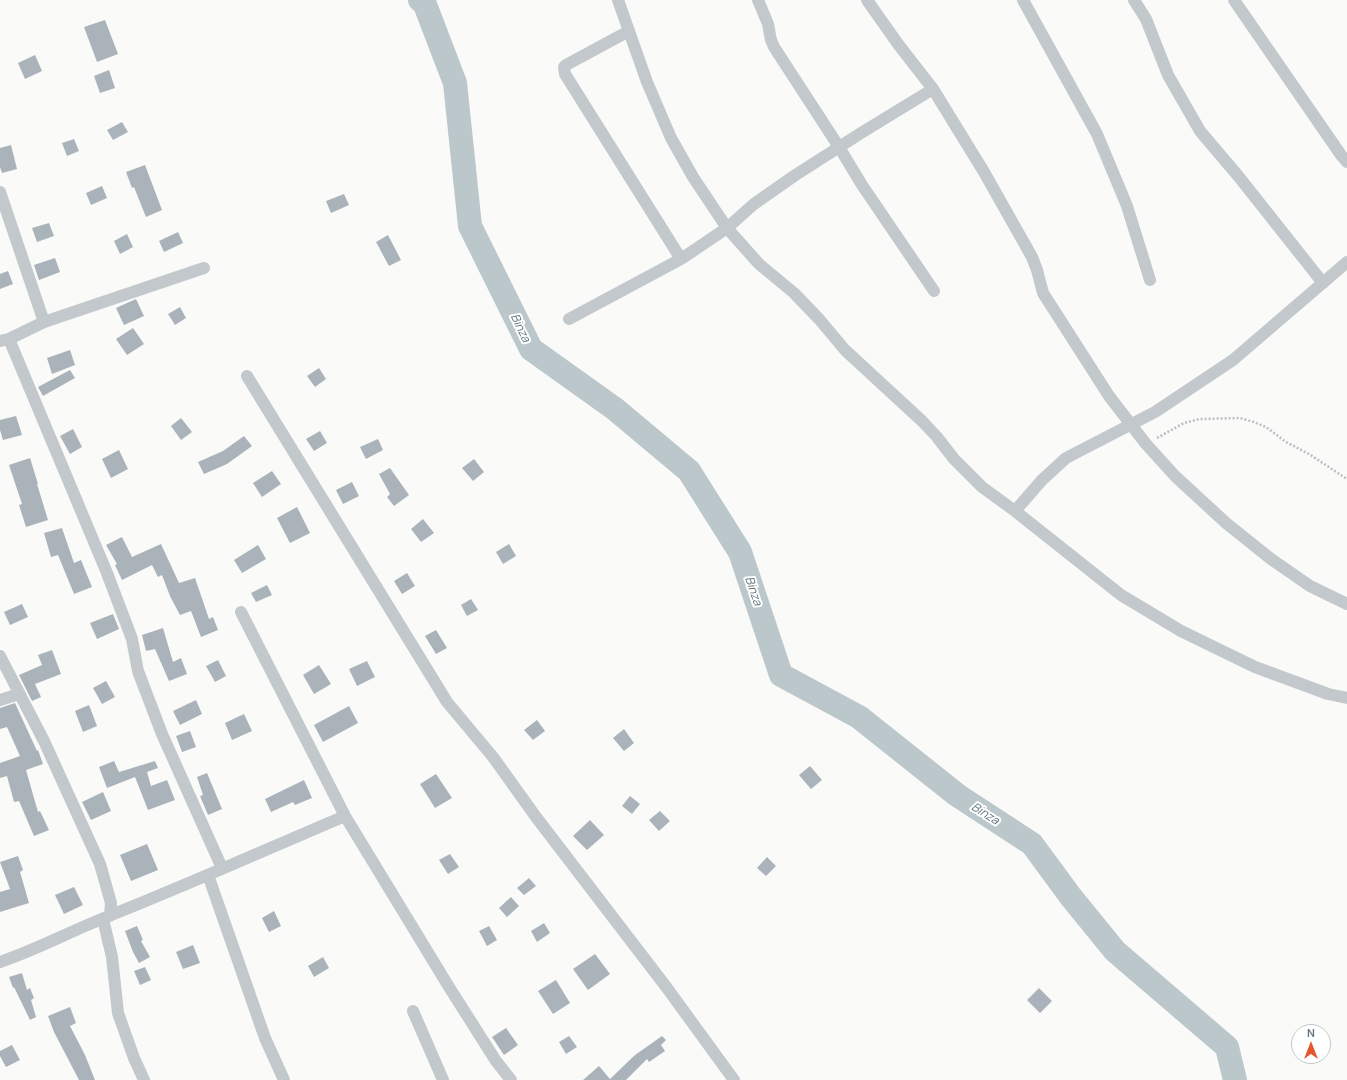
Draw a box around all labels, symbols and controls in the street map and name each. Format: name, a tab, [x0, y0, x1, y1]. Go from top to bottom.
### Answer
water label: Binza	[507, 311, 533, 345]
water label: Binza	[741, 574, 765, 608]
water label: Binza	[969, 800, 1001, 828]
north arrow	[1291, 1024, 1331, 1064]
text: N	[1307, 1025, 1315, 1040]

